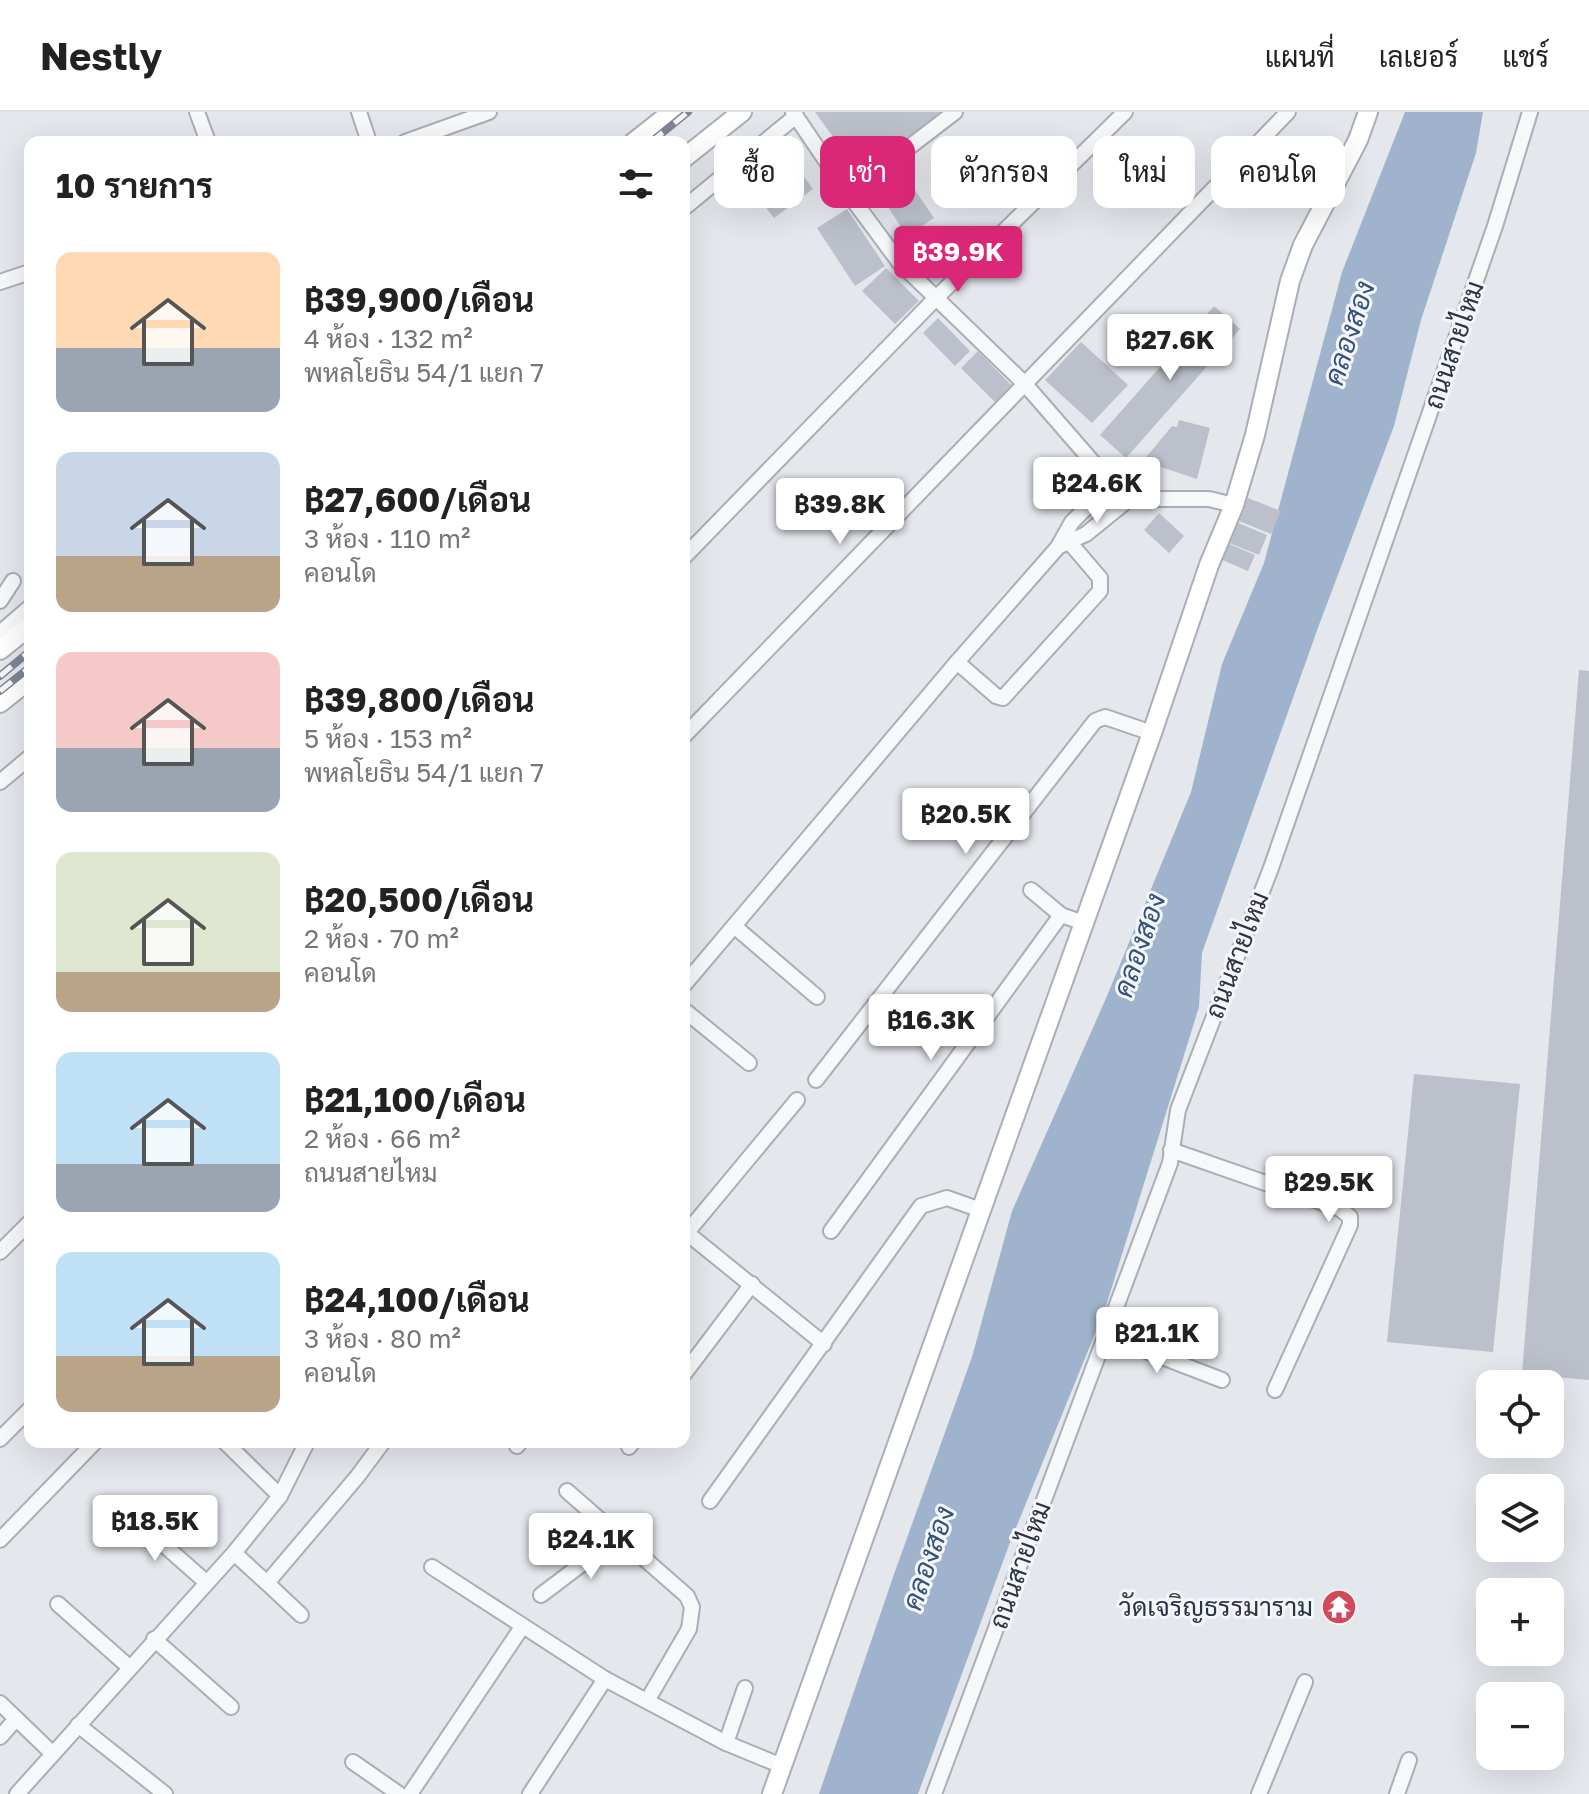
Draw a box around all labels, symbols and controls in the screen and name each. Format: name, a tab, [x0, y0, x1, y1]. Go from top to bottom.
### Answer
text: Nestly	[40, 33, 162, 78]
text: แผนที่	[1265, 40, 1335, 73]
text: เลเยอร์	[1379, 40, 1458, 73]
text: แชร์	[1502, 40, 1549, 73]
chip: ซื้อ	[714, 136, 804, 208]
chip: เช่า	[820, 136, 915, 208]
chip: ตัวกรอง	[931, 136, 1077, 208]
chip: ใหม่	[1093, 136, 1195, 208]
chip: คอนโด	[1211, 136, 1345, 208]
icon: filters	[614, 162, 658, 206]
text: 10 รายการ	[56, 165, 213, 205]
pin: ฿39.9K	[893, 226, 1023, 294]
text: ฿39.9K	[912, 236, 1004, 267]
water label: คลองสอง	[1316, 277, 1381, 389]
street label: ถนนสายไหม	[1417, 277, 1490, 413]
text: ฿39,900/เดือน	[304, 279, 534, 319]
icon: home	[120, 284, 216, 380]
pin: ฿27.6K	[1105, 314, 1235, 382]
text: 4 ห้อง · 132 m²	[304, 323, 473, 354]
text: ฿27.6K	[1125, 324, 1215, 355]
text: พหลโยธิน 54/1 แยก 7	[304, 357, 544, 388]
pin: ฿24.6K	[1032, 457, 1162, 525]
text: ฿24.6K	[1051, 467, 1143, 498]
pin: ฿39.8K	[775, 478, 905, 546]
text: ฿27,600/เดือน	[304, 479, 531, 519]
icon: home	[120, 484, 216, 580]
text: ฿39.8K	[794, 488, 886, 519]
text: 3 ห้อง · 110 m²	[304, 523, 470, 554]
text: คอนโด	[304, 557, 377, 588]
text: ฿39,800/เดือน	[304, 679, 535, 719]
icon: home	[120, 684, 216, 780]
text: 5 ห้อง · 153 m²	[304, 723, 472, 754]
text: พหลโยธิน 54/1 แยก 7	[304, 757, 544, 788]
pin: ฿20.5K	[901, 788, 1031, 856]
text: ฿20.5K	[920, 798, 1012, 829]
text: ฿20,500/เดือน	[304, 879, 534, 919]
icon: home	[120, 884, 216, 980]
street label: ถนนสายไหม	[1198, 887, 1275, 1023]
water label: คลองสอง	[1105, 889, 1172, 1001]
text: 2 ห้อง · 70 m²	[304, 923, 459, 954]
text: คอนโด	[304, 957, 377, 988]
pin: ฿16.3K	[866, 994, 996, 1062]
text: ฿16.3K	[887, 1004, 975, 1035]
text: ฿21,100/เดือน	[304, 1079, 526, 1119]
icon: home	[120, 1084, 216, 1180]
text: 2 ห้อง · 66 m²	[304, 1123, 460, 1154]
pin: ฿29.5K	[1264, 1156, 1394, 1224]
text: ถนนสายไหม	[304, 1157, 437, 1188]
text: ฿29.5K	[1283, 1166, 1375, 1197]
text: ฿24,100/เดือน	[304, 1279, 530, 1319]
icon: home	[120, 1284, 216, 1380]
pin: ฿21.1K	[1092, 1307, 1222, 1375]
text: ฿21.1K	[1114, 1317, 1200, 1348]
text: 3 ห้อง · 80 m²	[304, 1323, 461, 1354]
text: คอนโด	[304, 1357, 377, 1388]
map controls	[1476, 1370, 1564, 1770]
button: locate	[1476, 1370, 1564, 1458]
button: layers	[1476, 1474, 1564, 1562]
pin: ฿18.5K	[90, 1495, 220, 1563]
street label: ถนนสายไหม	[982, 1497, 1057, 1633]
water label: คลองสอง	[894, 1502, 961, 1614]
text: ฿18.5K	[111, 1505, 199, 1536]
pin: ฿24.1K	[526, 1513, 656, 1581]
text: ฿24.1K	[547, 1523, 635, 1554]
button: +	[1476, 1578, 1564, 1666]
temple icon: วัดเจริญธรรมาราม	[1320, 1588, 1358, 1626]
place label: วัดเจริญธรรมาราม	[1119, 1591, 1313, 1623]
button: −	[1476, 1682, 1564, 1770]

